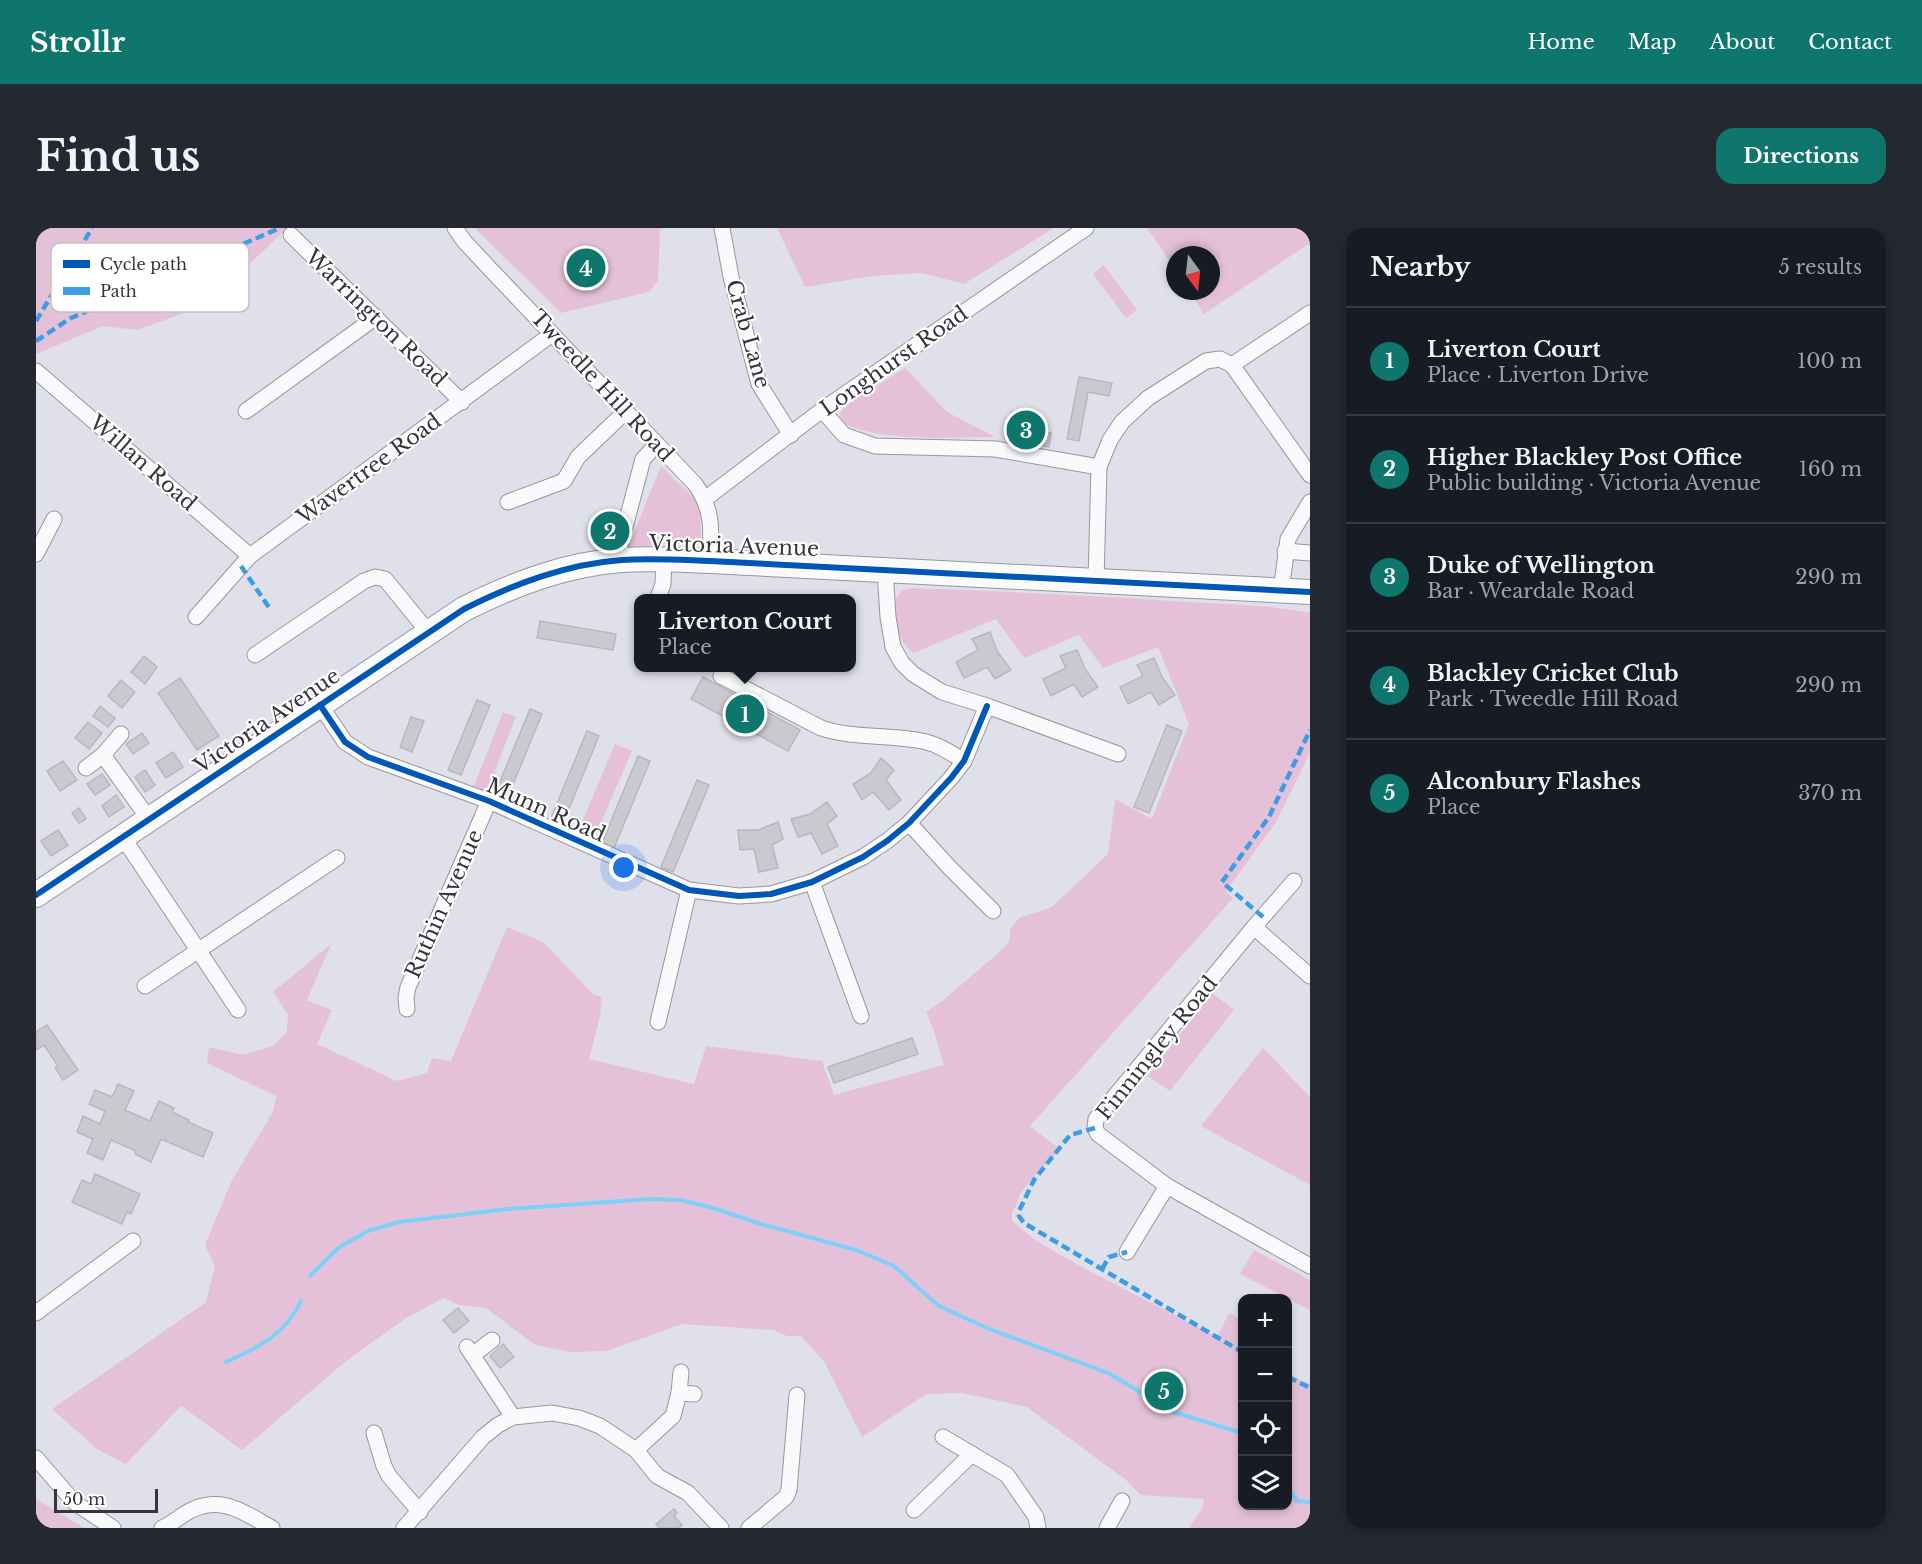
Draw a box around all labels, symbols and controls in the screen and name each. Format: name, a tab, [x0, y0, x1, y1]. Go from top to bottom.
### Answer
text: Strollr	[30, 25, 125, 60]
text: Home	[1528, 29, 1595, 55]
text: Map	[1628, 29, 1676, 55]
text: About	[1709, 29, 1775, 55]
text: Contact	[1808, 29, 1892, 55]
button: Directions	[1716, 128, 1886, 184]
text: Find us	[36, 130, 200, 182]
legend	[51, 243, 249, 312]
street label: Warrington Road	[299, 243, 452, 392]
pin: 4	[566, 246, 606, 291]
north arrow	[1166, 246, 1220, 300]
text: Nearby	[1370, 251, 1471, 283]
text: Cycle path	[100, 254, 187, 274]
text: 5 results	[1779, 255, 1862, 279]
street label: Crab Lane	[720, 277, 776, 391]
text: Path	[100, 281, 137, 301]
street label: Longhurst Road	[815, 300, 973, 422]
street label: Tweedle Hill Road	[525, 305, 679, 467]
text: Liverton Court	[1427, 336, 1601, 363]
text: 1	[1385, 349, 1394, 373]
text: 100 m	[1797, 349, 1862, 373]
text: Place · Liverton Drive	[1427, 363, 1649, 387]
street label: Wavertree Road	[291, 408, 446, 531]
pin: 3	[1006, 408, 1046, 452]
street label: Willan Road	[83, 409, 202, 517]
text: Higher Blackley Post Office	[1427, 444, 1742, 471]
text: 2	[1383, 457, 1396, 481]
text: 160 m	[1799, 457, 1862, 481]
text: Public building · Victoria Avenue	[1427, 471, 1761, 495]
pin: 2	[590, 508, 630, 554]
street label: Victoria Avenue	[648, 530, 819, 562]
text: Duke of Wellington	[1427, 552, 1655, 579]
text: 3	[1383, 565, 1396, 589]
text: 290 m	[1795, 565, 1862, 589]
text: Bar · Weardale Road	[1427, 579, 1634, 603]
popup	[634, 594, 856, 672]
text: Liverton Court	[658, 608, 832, 635]
text: Place	[658, 635, 712, 659]
text: Blackley Cricket Club	[1427, 660, 1679, 687]
street label: Victoria Avenue	[188, 663, 345, 780]
text: 4	[1383, 673, 1396, 697]
text: 290 m	[1795, 673, 1862, 697]
text: Park · Tweedle Hill Road	[1427, 687, 1678, 711]
pin: 1	[726, 692, 764, 736]
text: Alconbury Flashes	[1427, 768, 1641, 795]
street label: Munn Road	[483, 772, 609, 848]
text: 5	[1384, 781, 1395, 805]
text: 370 m	[1798, 781, 1862, 805]
text: Place	[1427, 795, 1481, 819]
street label: Ruthin Avenue	[400, 826, 488, 982]
your location	[609, 853, 638, 882]
street label: Finningley Road	[1091, 971, 1223, 1125]
map controls	[1238, 1294, 1292, 1510]
button: +	[1238, 1294, 1292, 1348]
button: −	[1238, 1348, 1292, 1402]
pin: 5	[1144, 1368, 1184, 1414]
button: locate	[1238, 1402, 1292, 1456]
button: layers	[1238, 1456, 1292, 1510]
scale bar	[54, 1486, 158, 1514]
text: 50 m	[63, 1489, 105, 1509]

